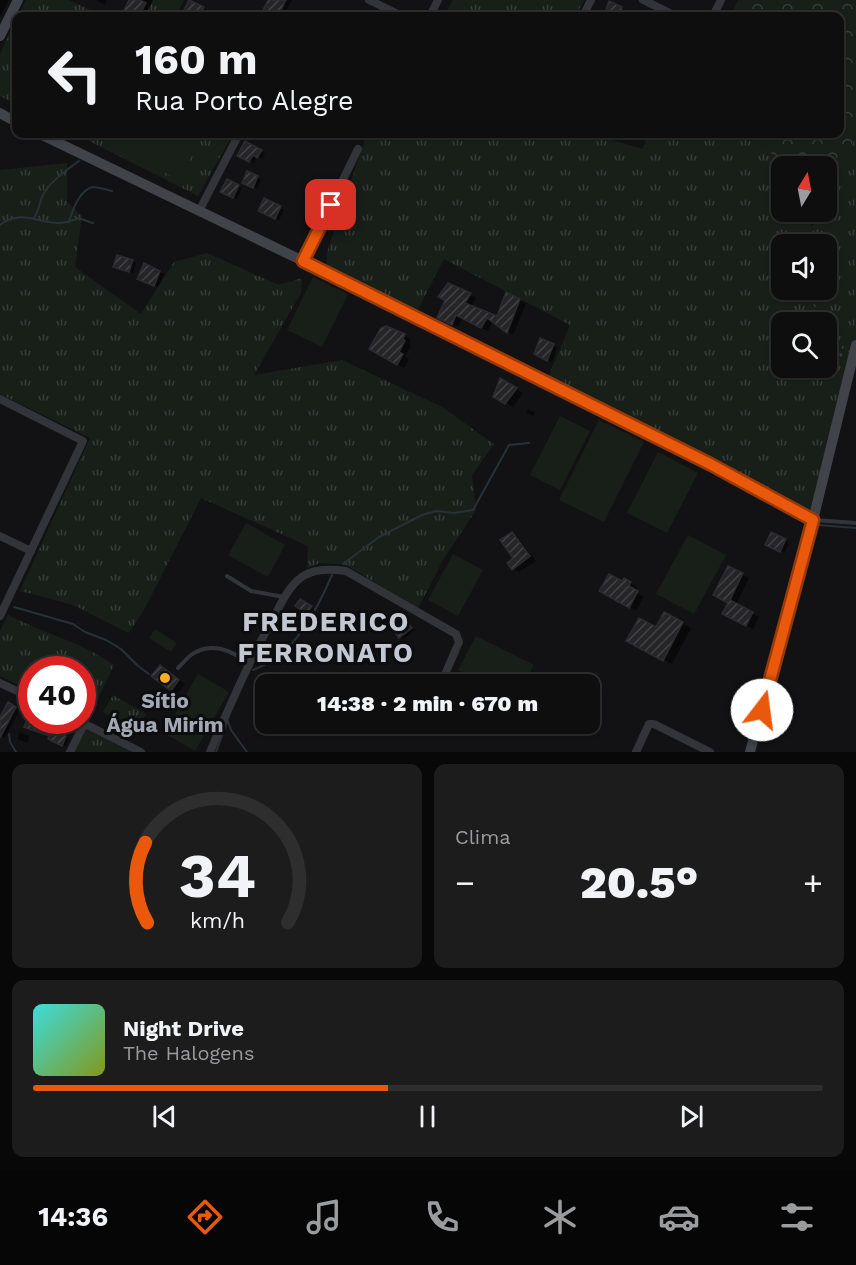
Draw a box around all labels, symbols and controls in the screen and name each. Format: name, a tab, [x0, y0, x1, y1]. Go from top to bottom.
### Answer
text: 160 m	[135, 35, 258, 84]
icon: left	[36, 36, 114, 114]
text: Rua Porto Alegre	[135, 85, 354, 117]
north arrow	[771, 156, 837, 222]
map controls	[771, 156, 837, 378]
pin	[305, 179, 356, 230]
icon: arrive	[314, 188, 347, 221]
button: sound	[771, 234, 837, 300]
button: search	[771, 312, 837, 378]
district label: FREDERICO FERRONATO	[238, 606, 414, 669]
speed limit sign: 40	[18, 656, 96, 734]
marker: Sítio Água Mirim	[158, 671, 172, 685]
position arrow	[730, 678, 794, 742]
place label: Sítio Água Mirim	[106, 688, 224, 737]
text: 14:38 · 2 min · 670 m	[317, 691, 538, 716]
text: Clima	[455, 825, 511, 849]
text: 34	[178, 839, 256, 912]
text: 20.5°	[580, 856, 698, 909]
text: −	[455, 863, 475, 902]
text: +	[803, 863, 823, 902]
text: km/h	[189, 908, 245, 933]
text: Night Drive	[123, 1016, 244, 1041]
text: The Halogens	[123, 1041, 255, 1065]
icon: previous	[148, 1100, 181, 1133]
icon: pause	[411, 1100, 444, 1133]
icon: next	[675, 1100, 708, 1133]
icon: directions	[184, 1196, 226, 1238]
icon: music	[303, 1196, 345, 1238]
icon: phone	[421, 1196, 463, 1238]
icon: climate	[539, 1196, 581, 1238]
icon: car	[658, 1196, 700, 1238]
icon: filters	[776, 1196, 818, 1238]
text: 14:36	[38, 1201, 108, 1233]

